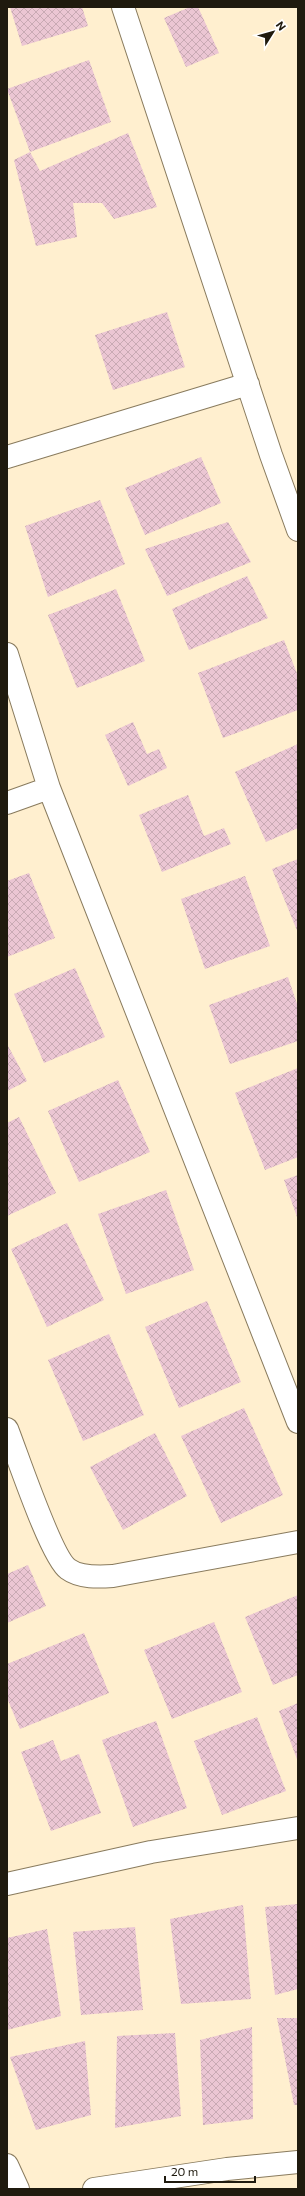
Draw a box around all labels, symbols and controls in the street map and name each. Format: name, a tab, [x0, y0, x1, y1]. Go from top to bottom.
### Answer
north arrow	[253, 12, 293, 52]
text: N	[274, 18, 289, 33]
scale bar	[165, 2158, 255, 2184]
text: 20 m	[171, 2164, 198, 2178]

